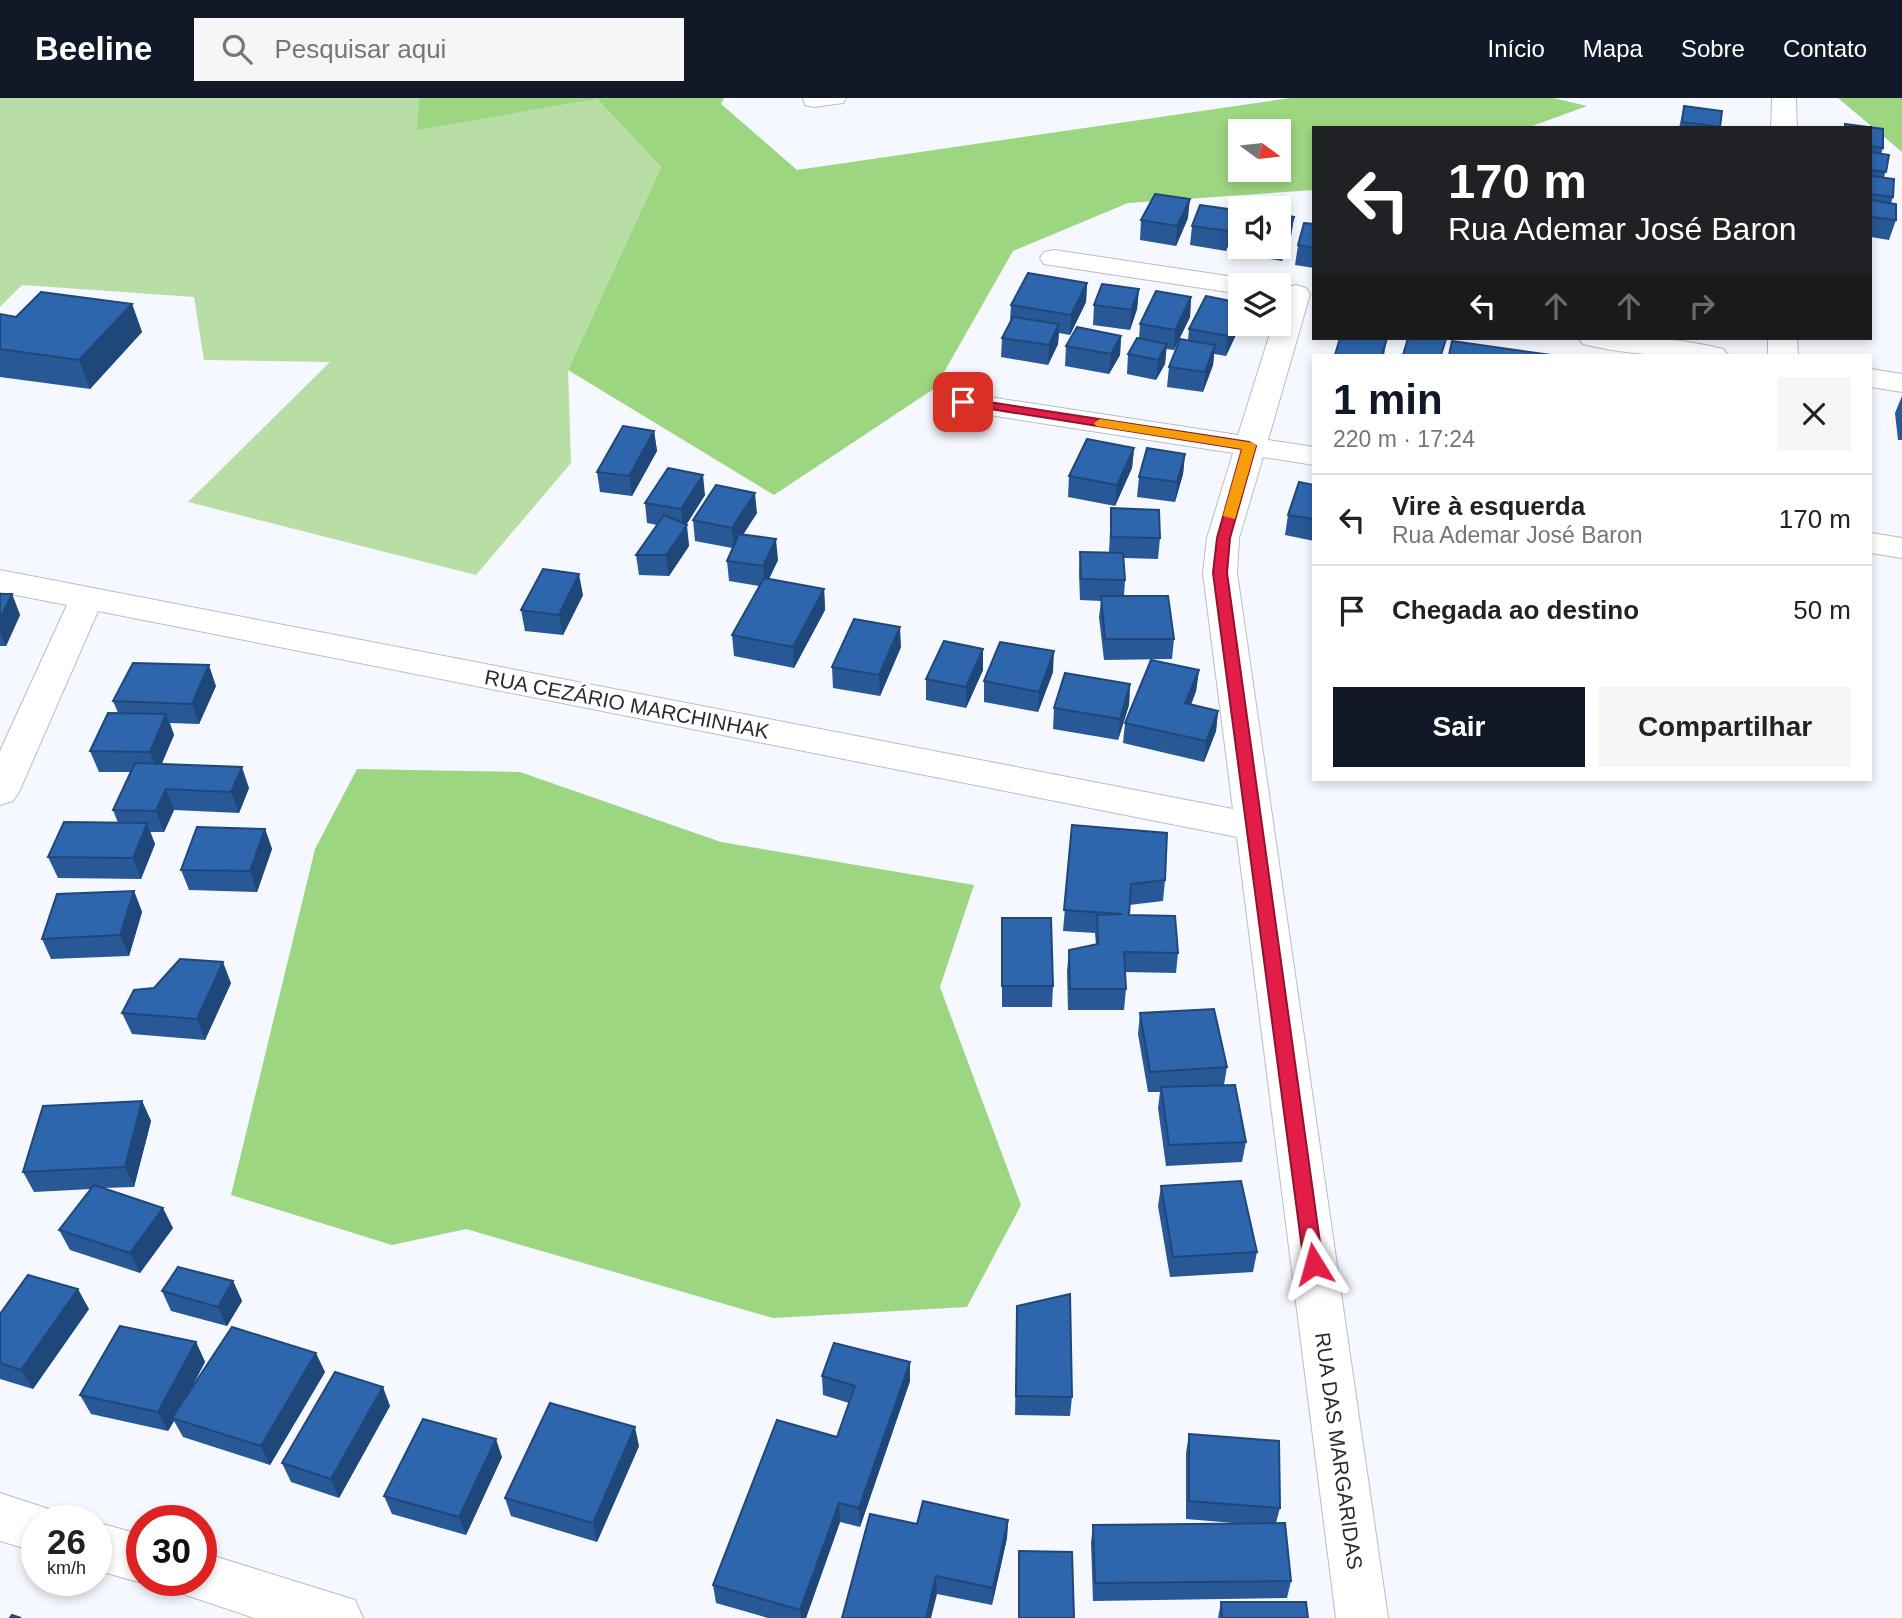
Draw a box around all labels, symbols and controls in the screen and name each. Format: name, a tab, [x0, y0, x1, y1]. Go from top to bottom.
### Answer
search box	[194, 18, 684, 81]
text: Beeline	[35, 30, 152, 67]
icon: search	[218, 30, 256, 68]
text: Pesquisar aqui	[274, 34, 446, 64]
text: Início	[1487, 35, 1545, 62]
text: Mapa	[1583, 35, 1643, 62]
text: Sobre	[1681, 35, 1745, 62]
text: Contato	[1783, 35, 1867, 62]
north arrow	[1228, 119, 1292, 182]
map controls	[1228, 119, 1291, 336]
icon: left	[1333, 154, 1424, 245]
text: 170 m	[1448, 154, 1587, 208]
button: sound	[1228, 196, 1291, 259]
text: Rua Ademar José Baron	[1448, 211, 1797, 247]
button: layers	[1228, 273, 1291, 336]
icon: left	[1464, 287, 1502, 325]
icon: ahead	[1537, 287, 1575, 325]
icon: ahead	[1610, 287, 1648, 325]
icon: right	[1683, 287, 1721, 325]
pin	[933, 372, 993, 432]
text: 1 min	[1333, 376, 1443, 423]
button: close	[1777, 377, 1851, 451]
icon: arrive	[944, 383, 982, 421]
text: 220 m · 17:24	[1333, 426, 1475, 452]
text: Vire à esquerda	[1392, 491, 1585, 521]
icon: left	[1333, 501, 1371, 539]
text: 170 m	[1779, 504, 1851, 534]
text: Rua Ademar José Baron	[1392, 522, 1643, 548]
icon: arrive	[1333, 592, 1371, 630]
text: Chegada ao destino	[1392, 595, 1639, 625]
text: 50 m	[1793, 595, 1851, 625]
street label: RUA CEZÁRIO MARCHINHAK	[483, 665, 771, 743]
button: Sair	[1333, 687, 1585, 767]
button: Compartilhar	[1599, 687, 1851, 767]
position arrow	[1277, 1227, 1351, 1301]
street label: RUA DAS MARGARIDAS	[1311, 1331, 1367, 1571]
speed limit sign: 30	[126, 1505, 217, 1596]
text: 26	[47, 1522, 86, 1561]
text: km/h	[47, 1558, 86, 1578]

